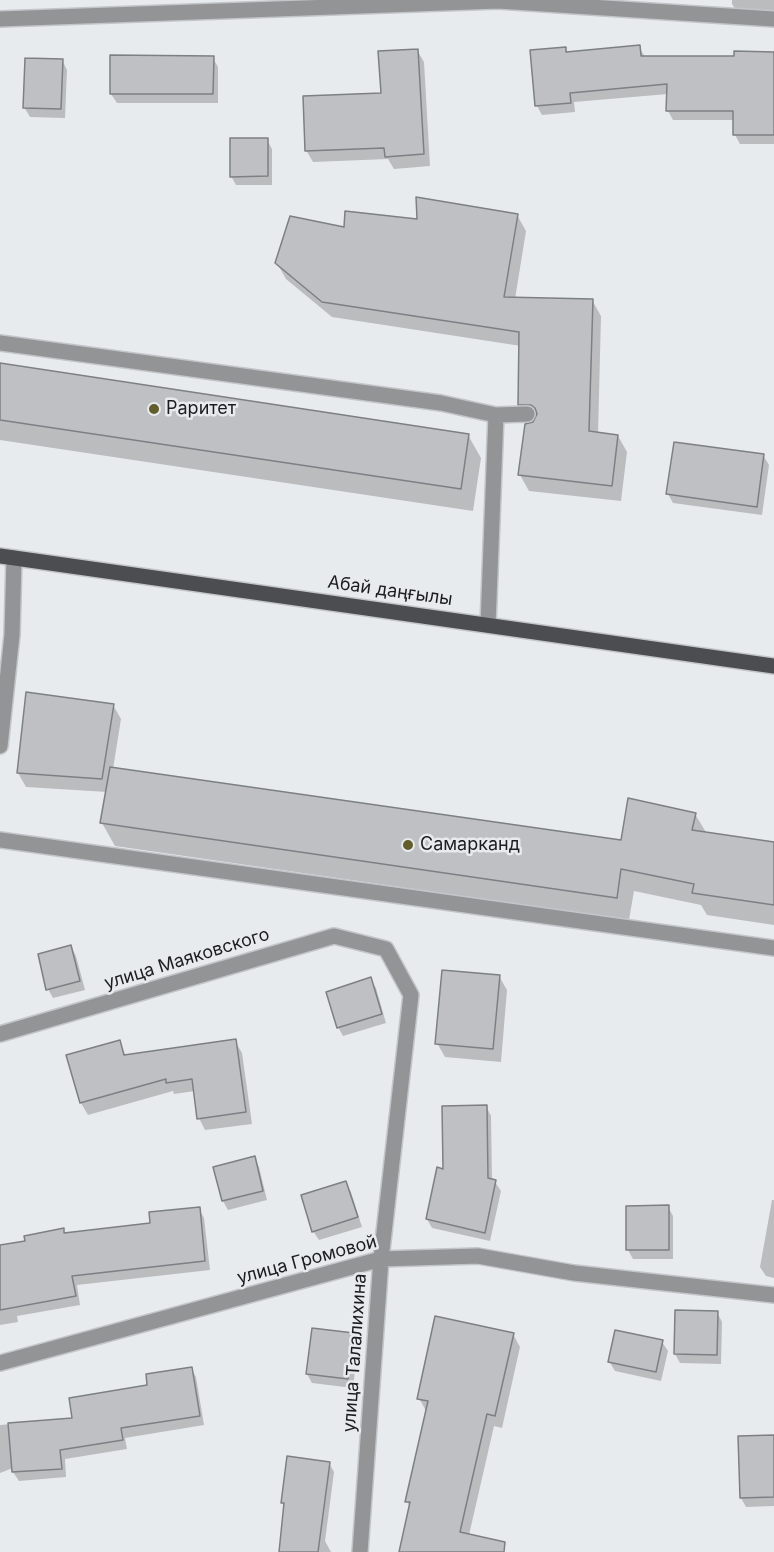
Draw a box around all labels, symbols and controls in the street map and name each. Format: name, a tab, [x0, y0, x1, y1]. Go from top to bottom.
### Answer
place label: Раритет	[166, 398, 236, 420]
marker: Раритет	[147, 402, 161, 416]
street label: Абай даңғылы	[326, 572, 454, 610]
place label: Самарканд	[420, 834, 520, 856]
marker: Самарканд	[401, 838, 415, 852]
street label: улица Маяковского	[102, 924, 272, 994]
street label: улица Громовой	[235, 1231, 379, 1289]
street label: улица Талалихина	[339, 1273, 371, 1433]

